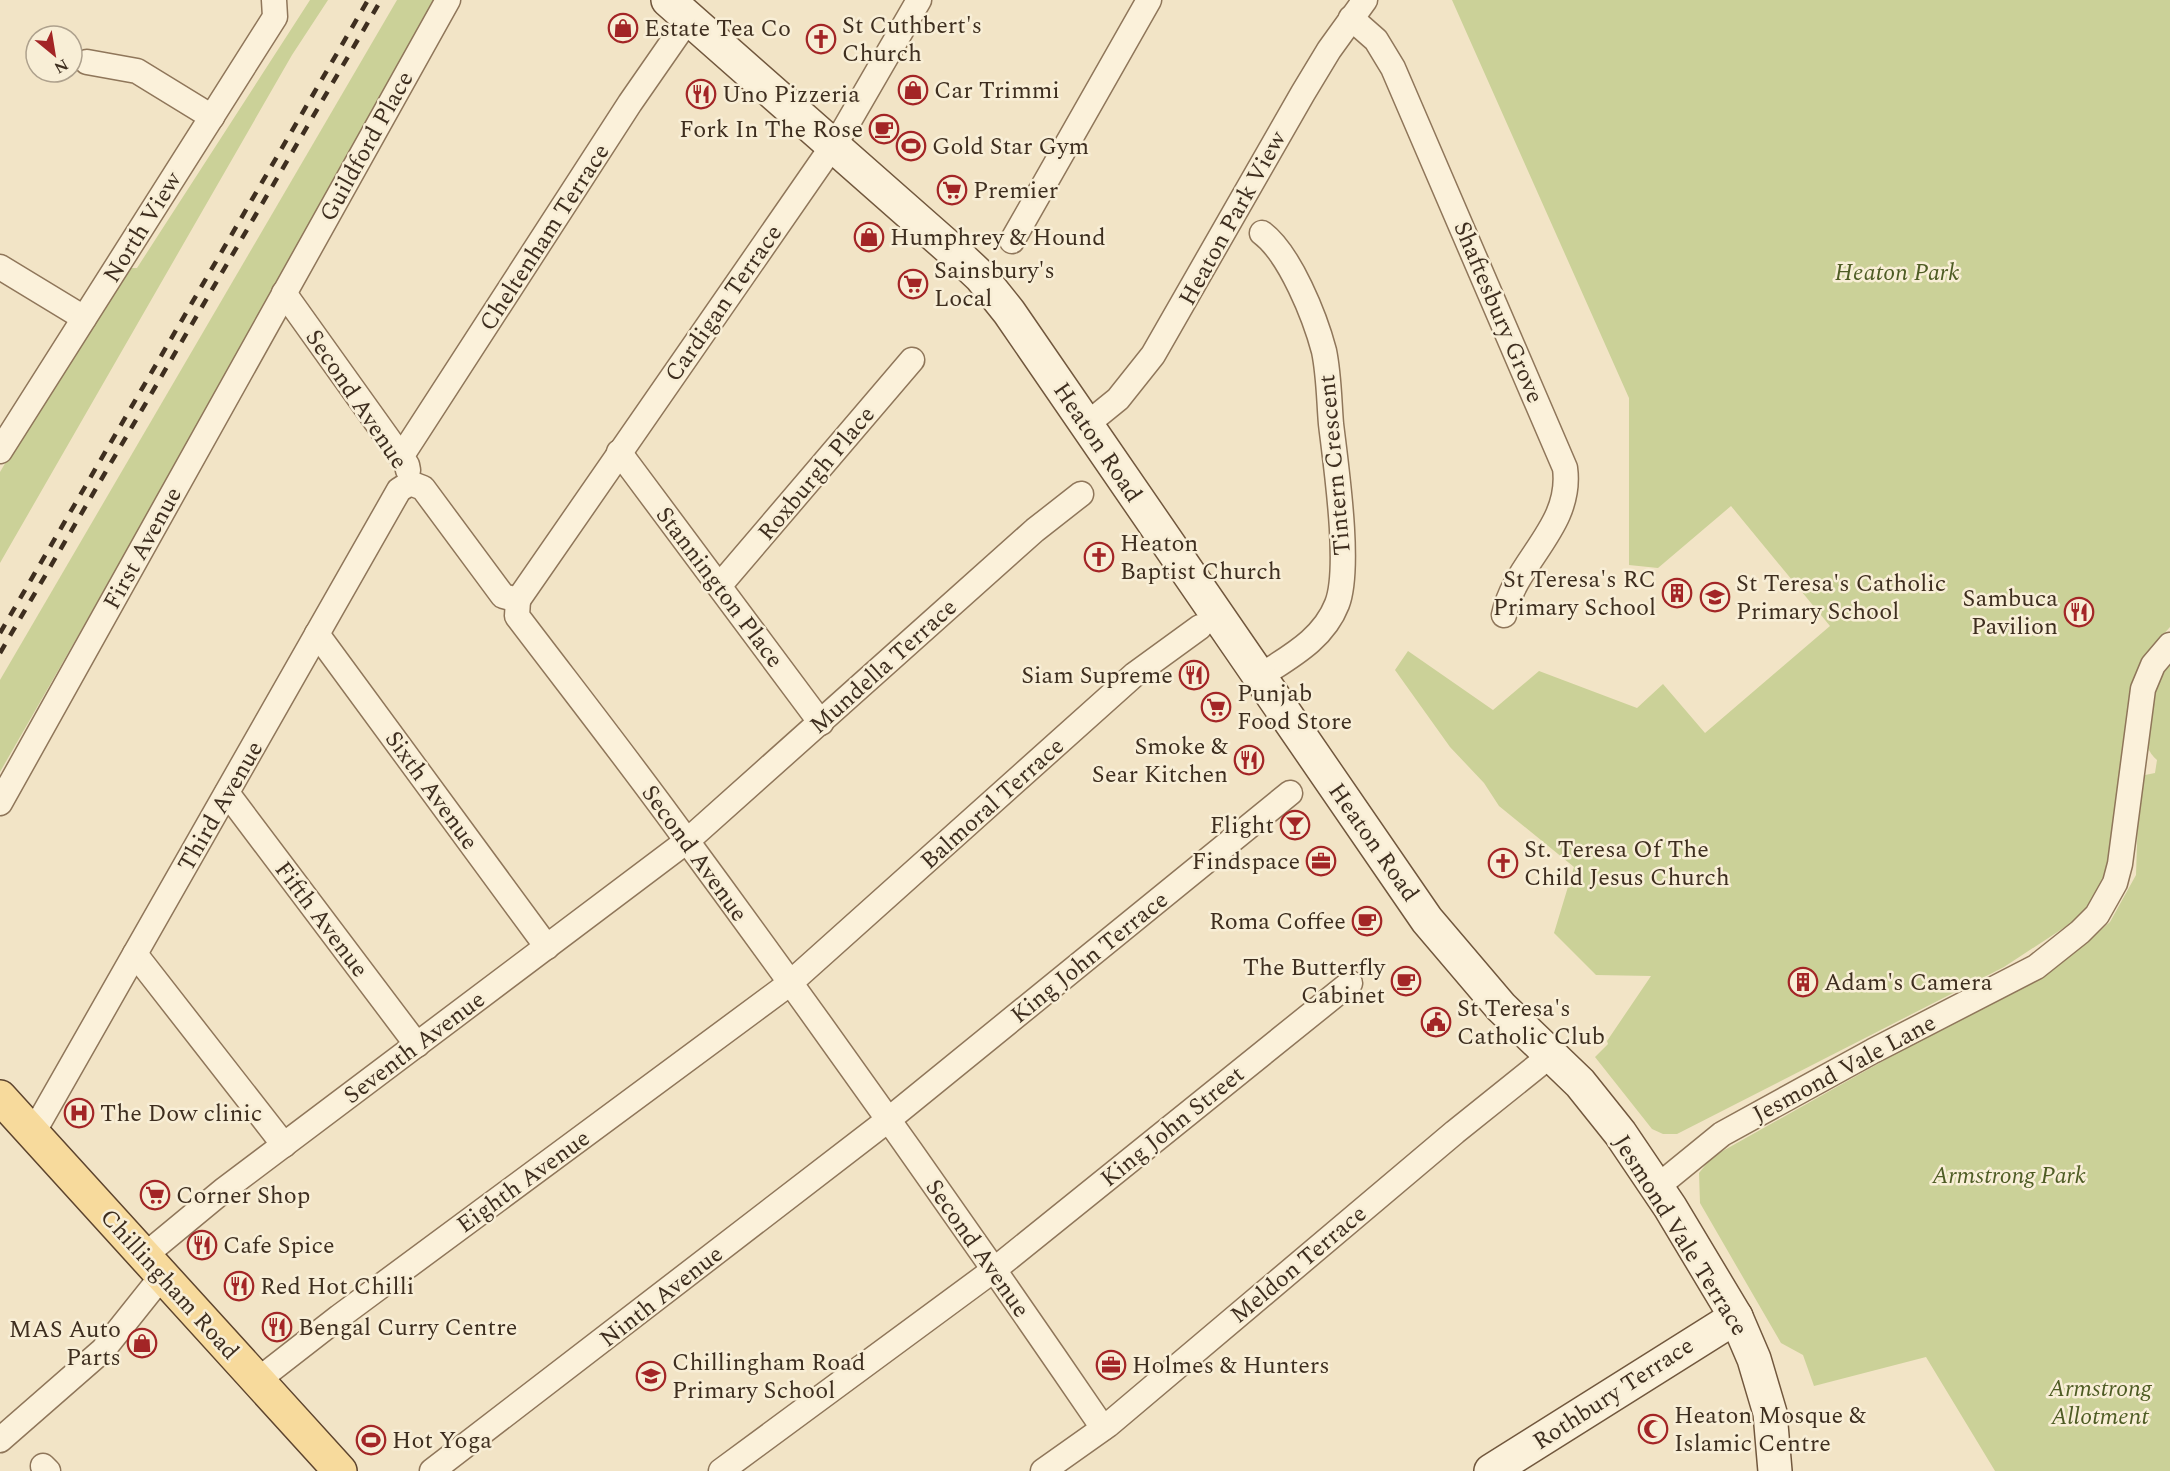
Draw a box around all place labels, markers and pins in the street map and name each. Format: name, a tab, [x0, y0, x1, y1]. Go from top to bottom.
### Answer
place label: St Cuthbert's Church	[842, 8, 982, 72]
place label: Estate Tea Co	[644, 11, 791, 47]
shop icon: Estate Tea Co	[607, 12, 639, 44]
church icon: St Cuthbert's Church	[805, 23, 837, 55]
place label: Car Trimmi	[934, 73, 1060, 109]
shop icon: Car Trimmi	[897, 74, 929, 106]
place label: Uno Pizzeria	[722, 77, 860, 113]
restaurant icon: Uno Pizzeria	[685, 78, 717, 110]
place label: Fork In The Rose	[679, 112, 863, 148]
cafe icon: Fork In The Rose	[868, 113, 900, 145]
place label: Gold Star Gym	[932, 129, 1089, 165]
sports icon: Gold Star Gym	[895, 130, 927, 162]
place label: Premier	[973, 173, 1058, 209]
supermarket icon: Premier	[936, 174, 968, 206]
place label: Humphrey & Hound	[890, 220, 1106, 256]
shop icon: Humphrey & Hound	[853, 221, 885, 253]
place label: Sainsbury's Local	[934, 253, 1055, 317]
supermarket icon: Sainsbury's Local	[897, 268, 929, 300]
place label: Heaton Baptist Church	[1120, 526, 1282, 590]
church icon: Heaton Baptist Church	[1083, 541, 1115, 573]
place label: St Teresa's RC Primary School	[1493, 562, 1656, 626]
place label: St Teresa's Catholic Primary School	[1736, 566, 1946, 630]
building icon: St Teresa's RC Primary School	[1661, 577, 1693, 609]
school or university icon: St Teresa's Catholic Primary School	[1699, 581, 1731, 613]
place label: Sambuca Pavilion	[1963, 581, 2058, 645]
restaurant icon: Sambuca Pavilion	[2063, 596, 2095, 628]
place label: Siam Supreme	[1021, 658, 1173, 694]
restaurant icon: Siam Supreme	[1178, 659, 1210, 691]
place label: Punjab Food Store	[1237, 676, 1352, 740]
supermarket icon: Punjab Food Store	[1200, 691, 1232, 723]
place label: Smoke & Sear Kitchen	[1092, 729, 1228, 793]
restaurant icon: Smoke & Sear Kitchen	[1233, 744, 1265, 776]
place label: Flight	[1210, 808, 1274, 844]
bar icon: Flight	[1279, 809, 1311, 841]
place label: St. Teresa Of The Child Jesus Church	[1524, 832, 1730, 896]
place label: Findspace	[1192, 844, 1300, 880]
office icon: Findspace	[1305, 845, 1337, 877]
church icon: St. Teresa Of The Child Jesus Church	[1487, 847, 1519, 879]
place label: Roma Coffee	[1209, 904, 1346, 940]
cafe icon: Roma Coffee	[1351, 905, 1383, 937]
place label: The Butterfly Cabinet	[1243, 950, 1386, 1014]
cafe icon: The Butterfly Cabinet	[1390, 965, 1422, 997]
place label: Adam's Camera	[1824, 965, 1993, 1001]
building icon: Adam's Camera	[1787, 966, 1819, 998]
place label: St Teresa's Catholic Club	[1457, 991, 1605, 1055]
public building icon: St Teresa's Catholic Club	[1420, 1006, 1452, 1038]
place label: The Dow clinic	[100, 1096, 262, 1132]
hospital icon: The Dow clinic	[63, 1097, 95, 1129]
place label: Corner Shop	[176, 1178, 310, 1214]
supermarket icon: Corner Shop	[139, 1179, 171, 1211]
place label: Cafe Spice	[223, 1228, 335, 1264]
restaurant icon: Cafe Spice	[186, 1229, 218, 1261]
place label: Red Hot Chilli	[260, 1269, 414, 1305]
restaurant icon: Red Hot Chilli	[223, 1270, 255, 1302]
place label: Bengal Curry Centre	[298, 1310, 517, 1346]
restaurant icon: Bengal Curry Centre	[261, 1311, 293, 1343]
place label: MAS Auto Parts	[9, 1312, 121, 1376]
shop icon: MAS Auto Parts	[126, 1327, 158, 1359]
place label: Chillingham Road Primary School	[672, 1345, 865, 1409]
place label: Holmes & Hunters	[1132, 1348, 1330, 1384]
office icon: Holmes & Hunters	[1095, 1349, 1127, 1381]
school or university icon: Chillingham Road Primary School	[635, 1360, 667, 1392]
place label: Heaton Mosque & Islamic Centre	[1674, 1398, 1866, 1462]
mosque icon: Heaton Mosque & Islamic Centre	[1637, 1413, 1669, 1445]
place label: Hot Yoga	[392, 1423, 492, 1459]
sports icon: Hot Yoga	[355, 1424, 387, 1456]

